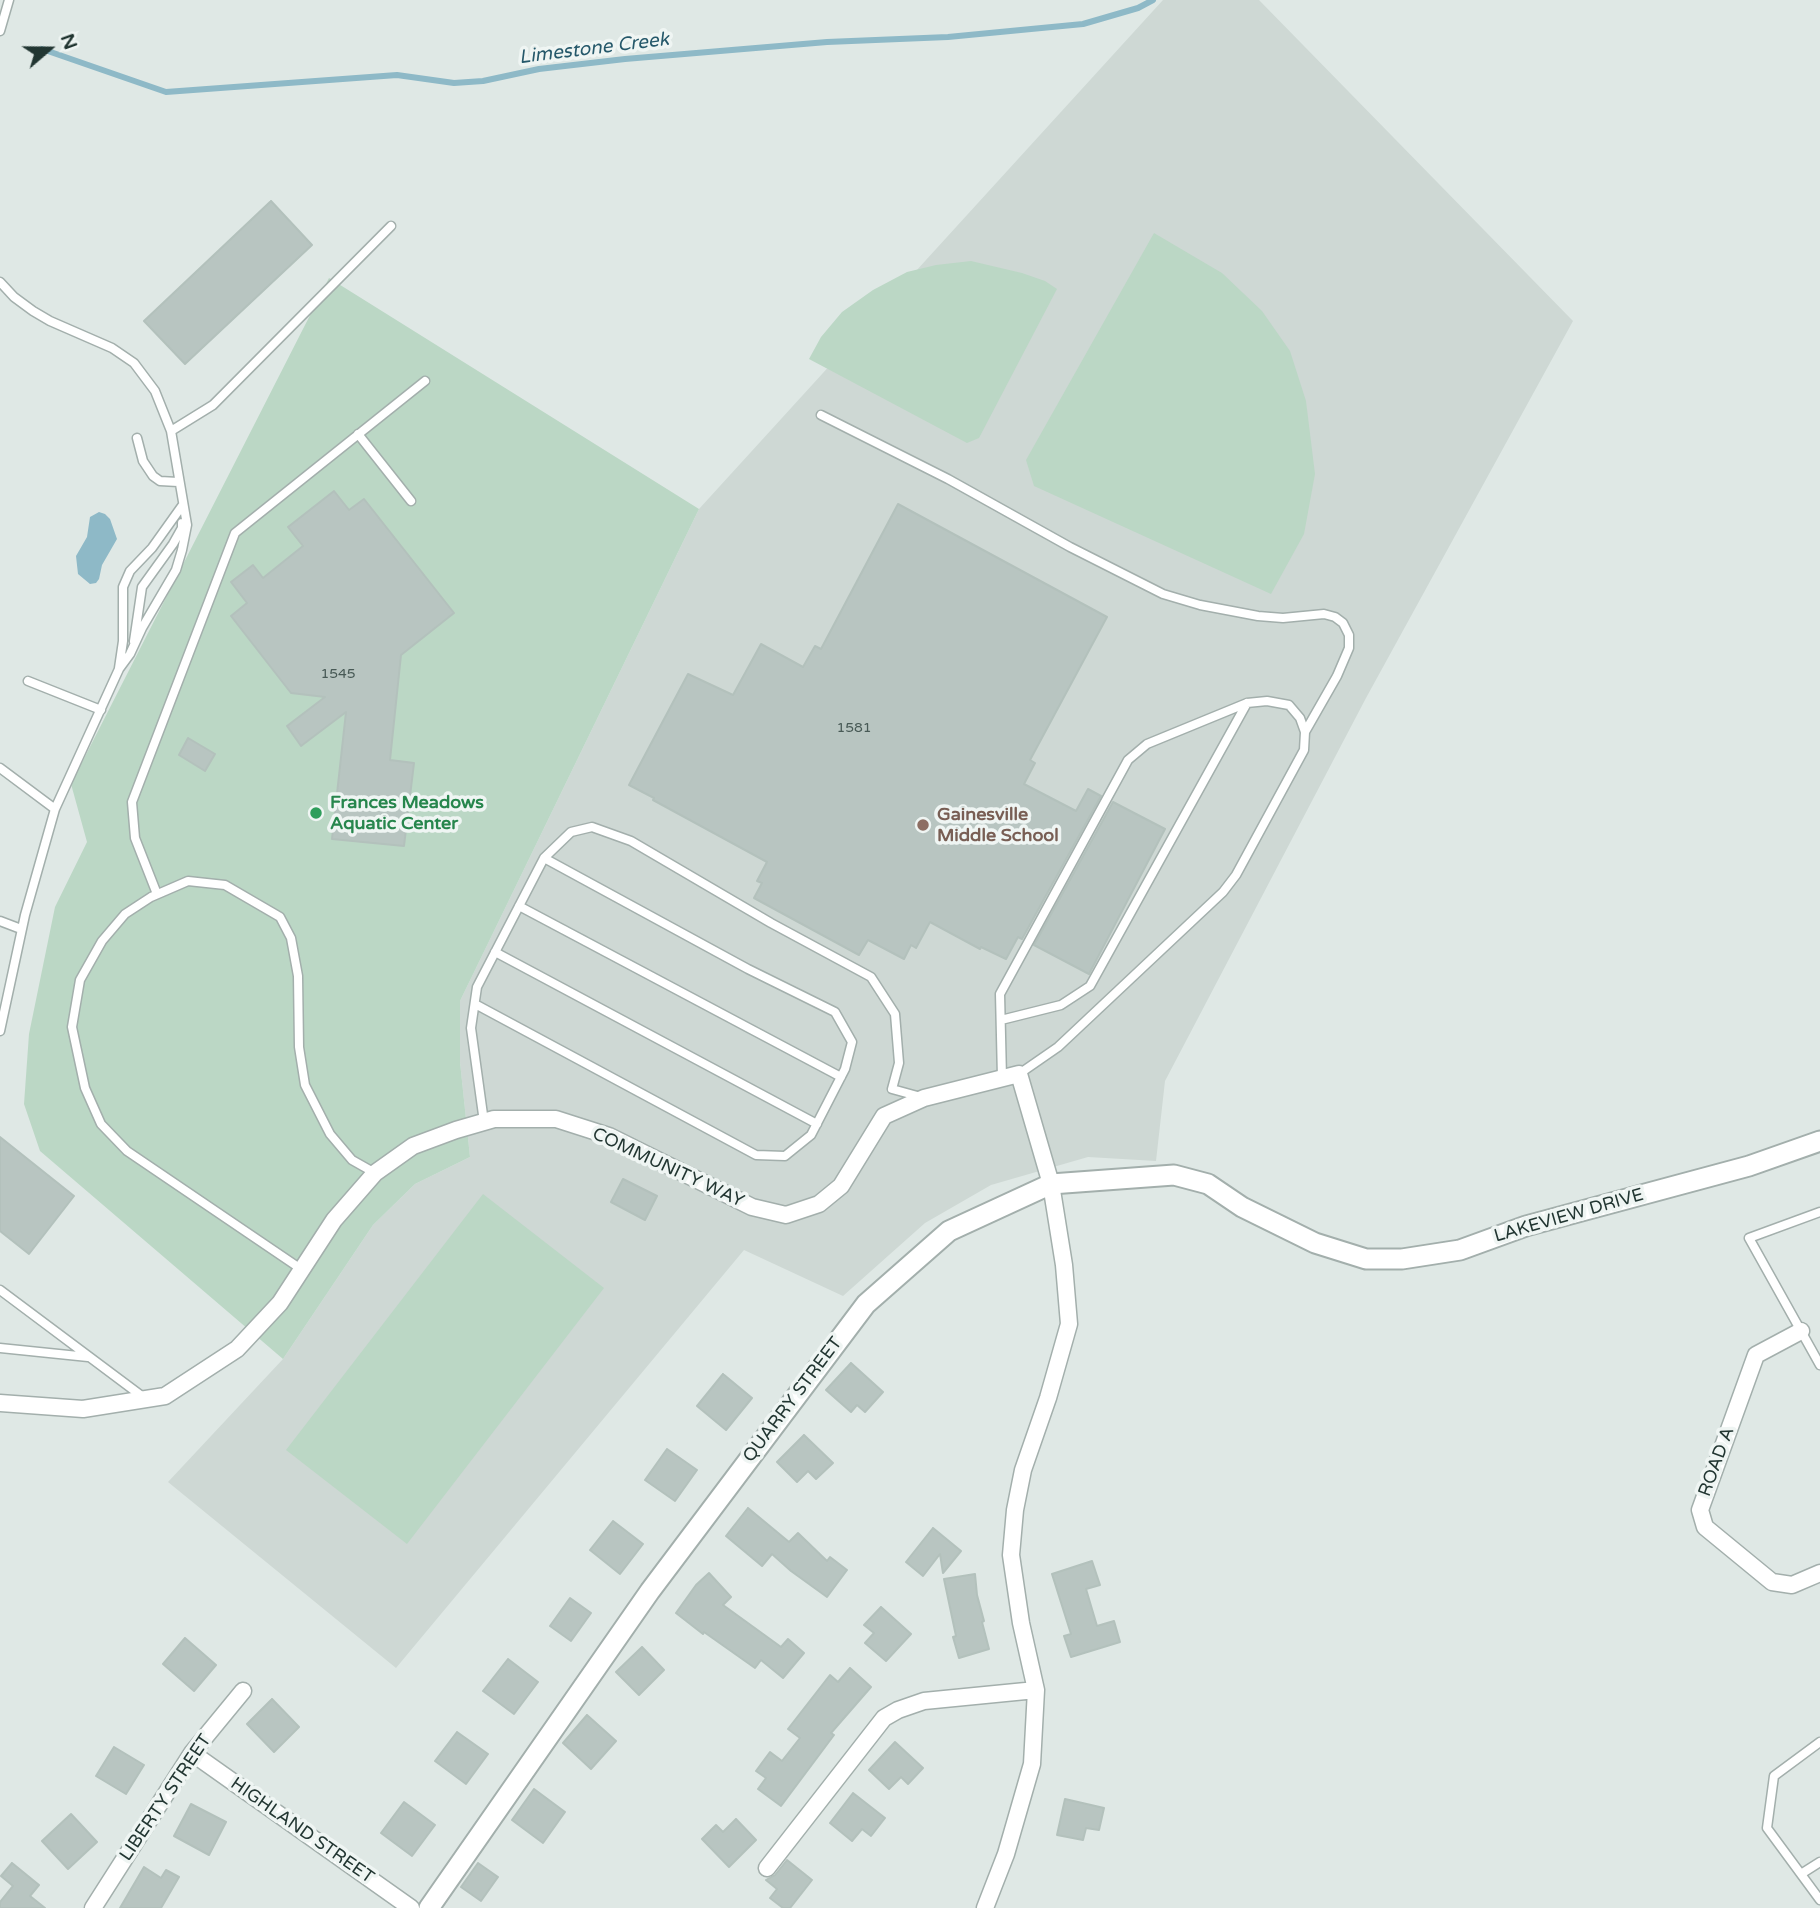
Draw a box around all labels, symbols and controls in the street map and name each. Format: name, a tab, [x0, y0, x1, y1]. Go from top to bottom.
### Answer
north arrow	[14, 14, 84, 84]
water label: Limestone Creek	[518, 28, 670, 70]
text: N	[56, 31, 82, 53]
house number: 1545	[320, 666, 356, 682]
house number: 1581	[836, 720, 872, 736]
place label: Frances Meadows Aquatic Center	[330, 792, 484, 834]
place label: Gainesville Middle School	[937, 804, 1059, 846]
marker: Frances Meadows Aquatic Center	[308, 805, 324, 821]
marker: Gainesville Middle School	[915, 817, 931, 833]
street label: COMMUNITY WAY	[589, 1123, 747, 1213]
street label: LAKEVIEW DRIVE	[1492, 1184, 1646, 1248]
street label: QUARRY STREET	[739, 1333, 847, 1467]
street label: ROAD A	[1695, 1424, 1739, 1500]
street label: LIBERTY STREET	[116, 1730, 216, 1866]
street label: HIGHLAND STREET	[226, 1773, 378, 1889]

